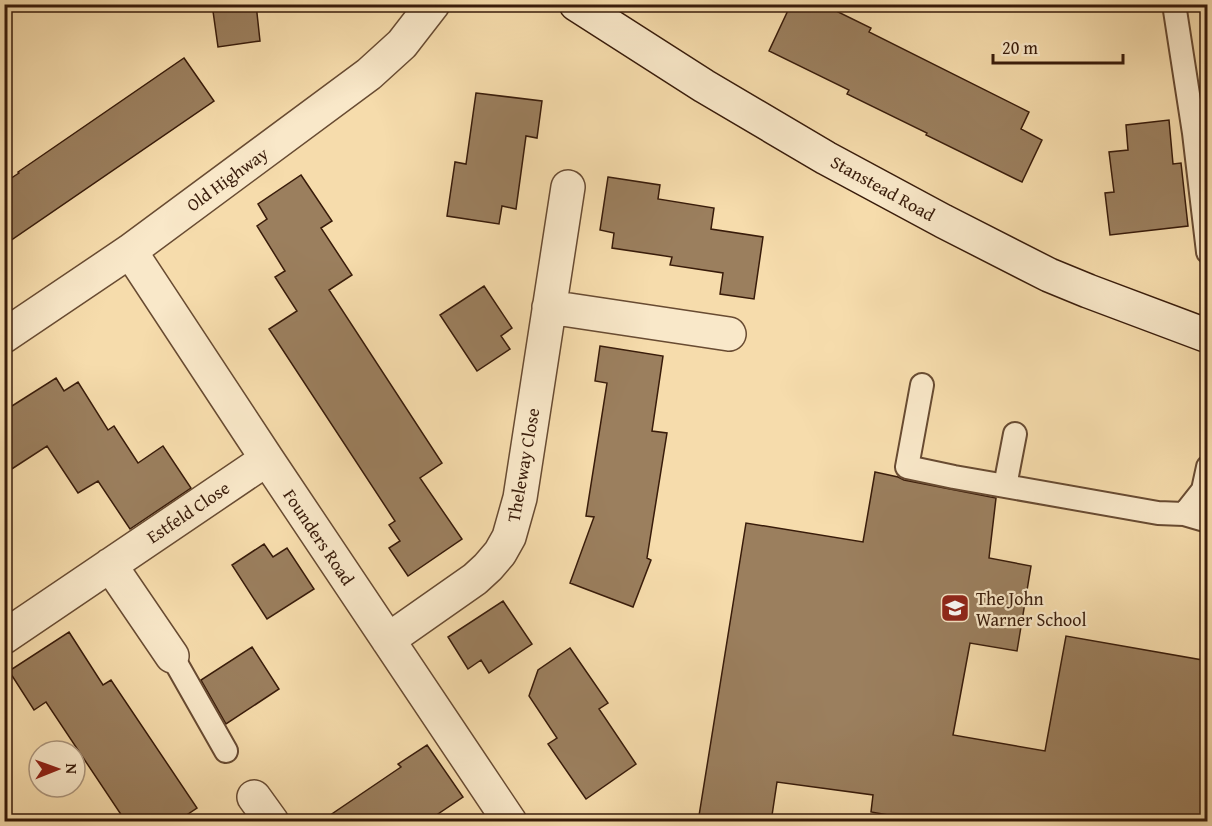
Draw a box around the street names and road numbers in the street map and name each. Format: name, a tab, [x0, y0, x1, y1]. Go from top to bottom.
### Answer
street label: Old Highway	[180, 140, 274, 218]
street label: Stanstead Road	[826, 148, 940, 228]
street label: Theleway Close	[500, 406, 546, 524]
street label: Estfeld Close	[141, 474, 235, 550]
street label: Founders Road	[277, 483, 362, 591]

